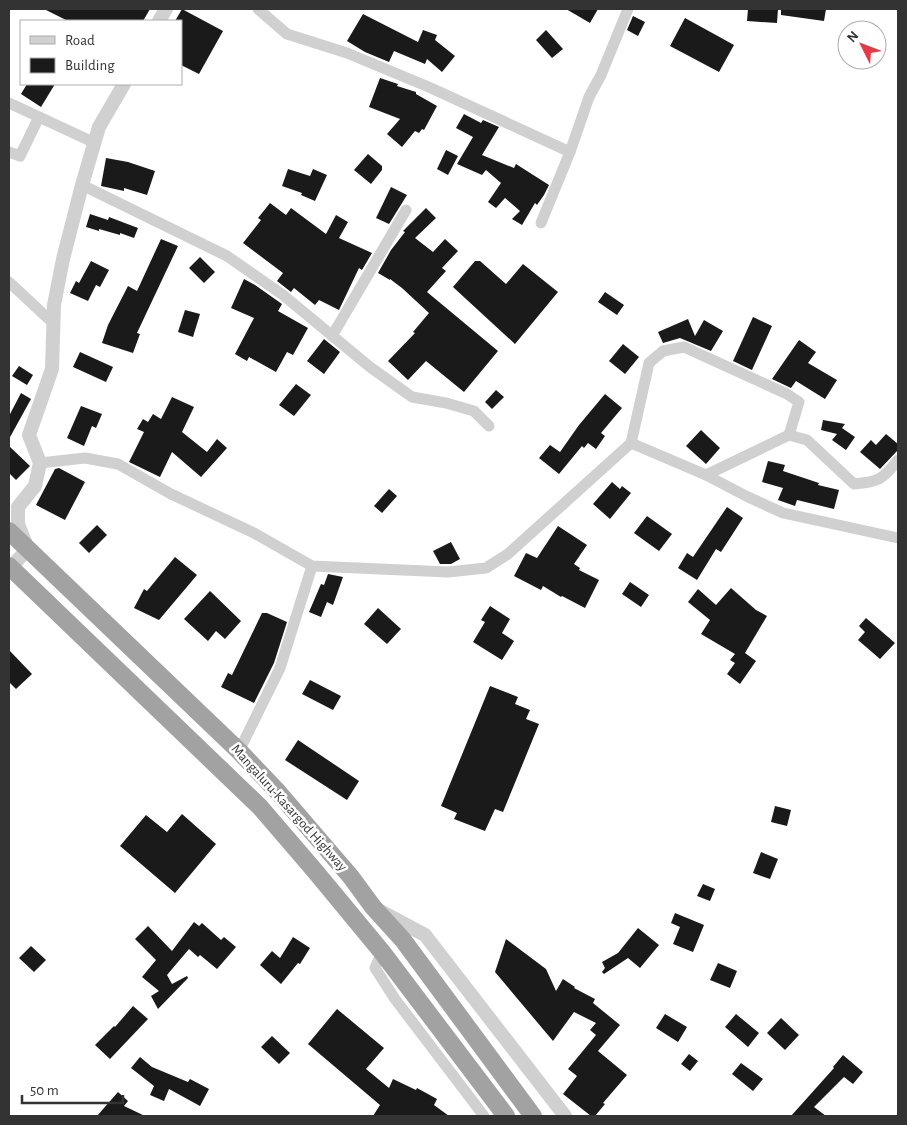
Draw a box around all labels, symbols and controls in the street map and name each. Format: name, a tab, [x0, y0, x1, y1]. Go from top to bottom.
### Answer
legend	[20, 20, 182, 85]
north arrow	[837, 20, 887, 70]
text: N	[845, 29, 862, 45]
text: Road	[65, 33, 95, 48]
text: Building	[65, 58, 115, 73]
street label: Mangaluru-Kasargod Highway	[229, 742, 349, 874]
scale bar	[22, 1072, 124, 1104]
text: 50 m	[30, 1083, 59, 1098]

